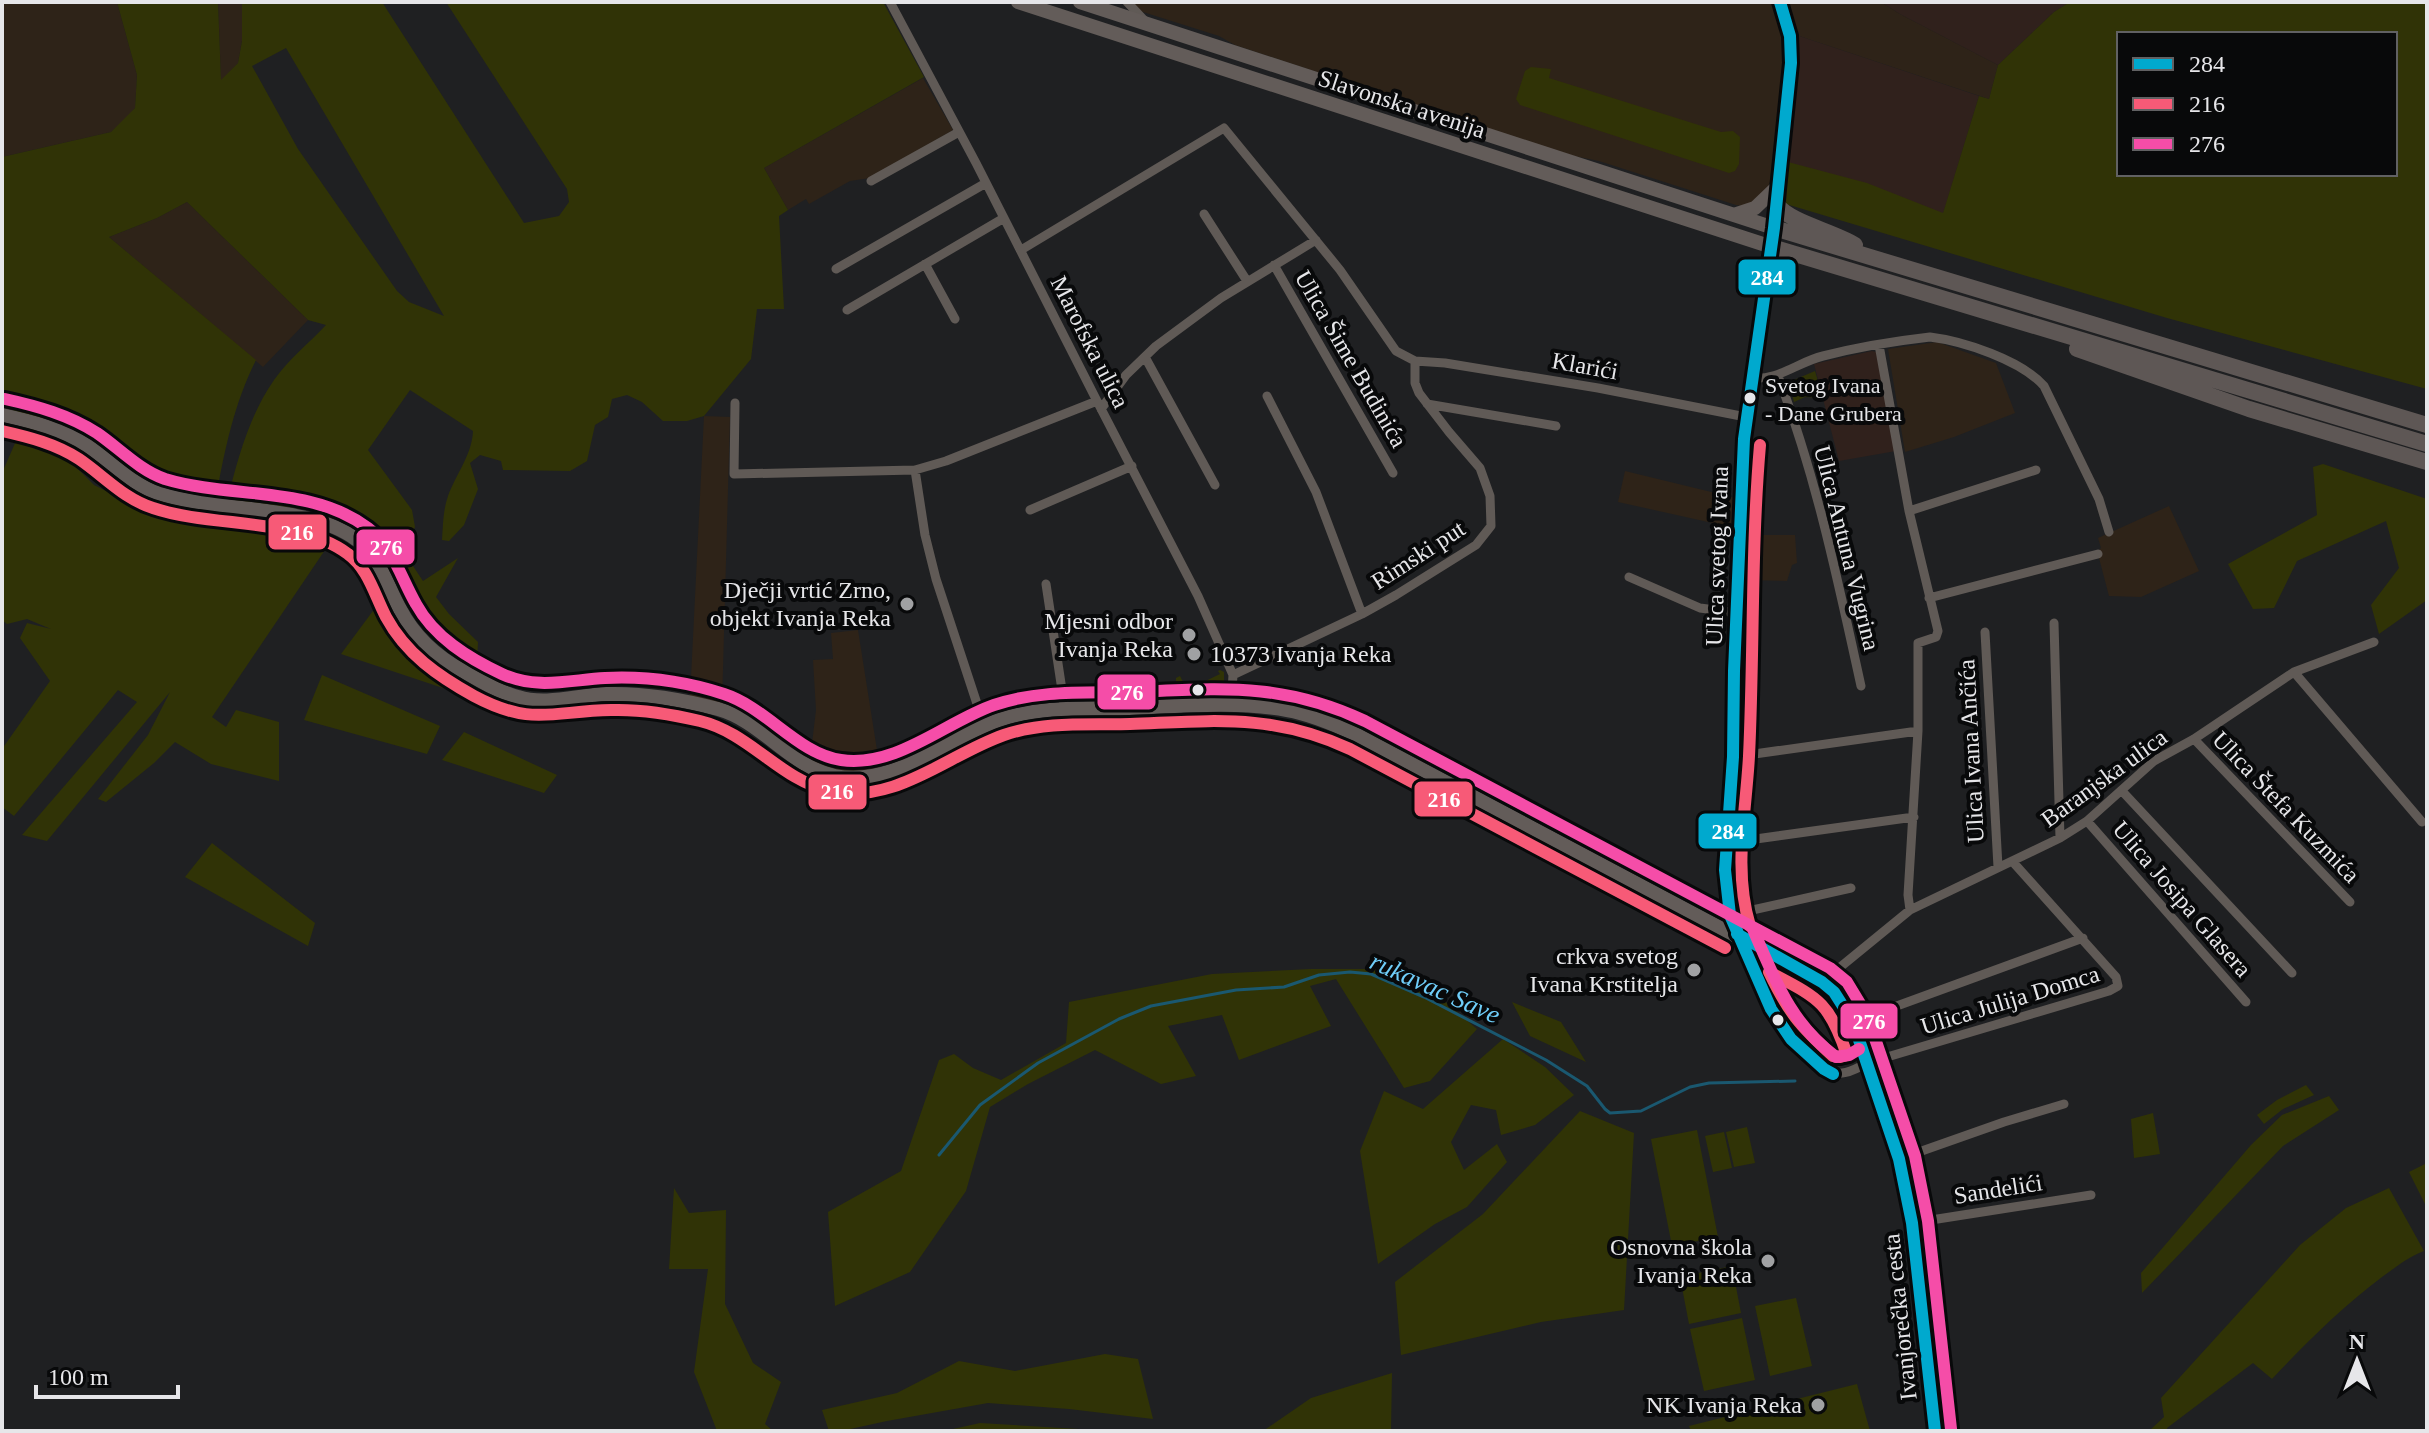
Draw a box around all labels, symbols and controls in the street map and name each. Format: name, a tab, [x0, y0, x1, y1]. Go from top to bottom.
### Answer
legend	[2117, 32, 2397, 176]
text: 284	[2189, 51, 2225, 77]
street label: Slavonska avenija	[1315, 65, 1489, 143]
text: 216	[2189, 91, 2225, 117]
text: 276	[2189, 131, 2225, 157]
line badge: 284	[1737, 258, 1797, 296]
text: 284	[1751, 265, 1784, 290]
street label: Ulica Šime Budinića	[1290, 266, 1412, 452]
street label: Marofska ulica	[1046, 272, 1135, 413]
street label: Klarići	[1550, 347, 1620, 385]
place label: Svetog Ivana - Dane Grubera	[1765, 373, 1902, 426]
marker: Svetog Ivana - Dane Grubera	[1742, 390, 1758, 406]
street label: Ulica Antuna Vugrina	[1809, 443, 1885, 653]
street label: Ulica svetog Ivana	[1701, 465, 1733, 646]
line badge: 216	[267, 513, 328, 551]
street label: Rimski put	[1366, 515, 1470, 595]
text: 216	[281, 520, 314, 545]
line badge: 276	[355, 528, 416, 566]
text: 276	[370, 535, 403, 560]
place label: Dječji vrtić Zrno, objekt Ivanja Reka	[710, 577, 891, 631]
marker: Dječji vrtić Zrno, objekt Ivanja Reka	[898, 595, 916, 613]
place label: Mjesni odbor Ivanja Reka	[1044, 608, 1173, 662]
marker: Mjesni odbor Ivanja Reka	[1180, 626, 1198, 644]
place label: 10373 Ivanja Reka	[1210, 641, 1392, 667]
marker: 10373 Ivanja Reka	[1185, 645, 1203, 663]
street label: Ulica Ivana Ančića	[1953, 658, 1989, 844]
line badge: 276	[1096, 673, 1157, 711]
text: 276	[1111, 680, 1144, 705]
unlabelled marker	[1190, 682, 1206, 698]
street label: Baranjska ulica	[2036, 724, 2172, 832]
street label: Ulica Štefa Kuzmića	[2207, 726, 2365, 888]
line badge: 216	[807, 773, 868, 811]
text: 216	[821, 779, 854, 804]
line badge: 216	[1413, 780, 1474, 818]
text: 216	[1428, 787, 1461, 812]
line badge: 284	[1697, 812, 1758, 850]
street label: Ulica Josipa Glasera	[2107, 816, 2257, 982]
text: 284	[1712, 819, 1745, 844]
place label: crkva svetog Ivana Krstitelja	[1529, 943, 1678, 997]
water label: rukavac Save	[1365, 946, 1505, 1030]
street label: Ulica Julija Domca	[1918, 960, 2103, 1040]
marker: crkva svetog Ivana Krstitelja	[1685, 961, 1703, 979]
line badge: 276	[1839, 1002, 1899, 1040]
text: 276	[1853, 1009, 1886, 1034]
unlabelled marker	[1770, 1012, 1786, 1028]
street label: Sandelići	[1952, 1169, 2044, 1209]
street label: Ivanjorečka cesta	[1878, 1232, 1922, 1402]
place label: Osnovna škola Ivanja Reka	[1610, 1234, 1752, 1288]
marker: Osnovna škola Ivanja Reka	[1759, 1252, 1777, 1270]
north arrow	[2317, 1321, 2397, 1401]
text: N	[2349, 1329, 2365, 1354]
scale bar	[36, 1349, 178, 1399]
text: 100 m	[48, 1364, 109, 1390]
place label: NK Ivanja Reka	[1646, 1392, 1802, 1418]
marker: NK Ivanja Reka	[1809, 1396, 1827, 1414]

